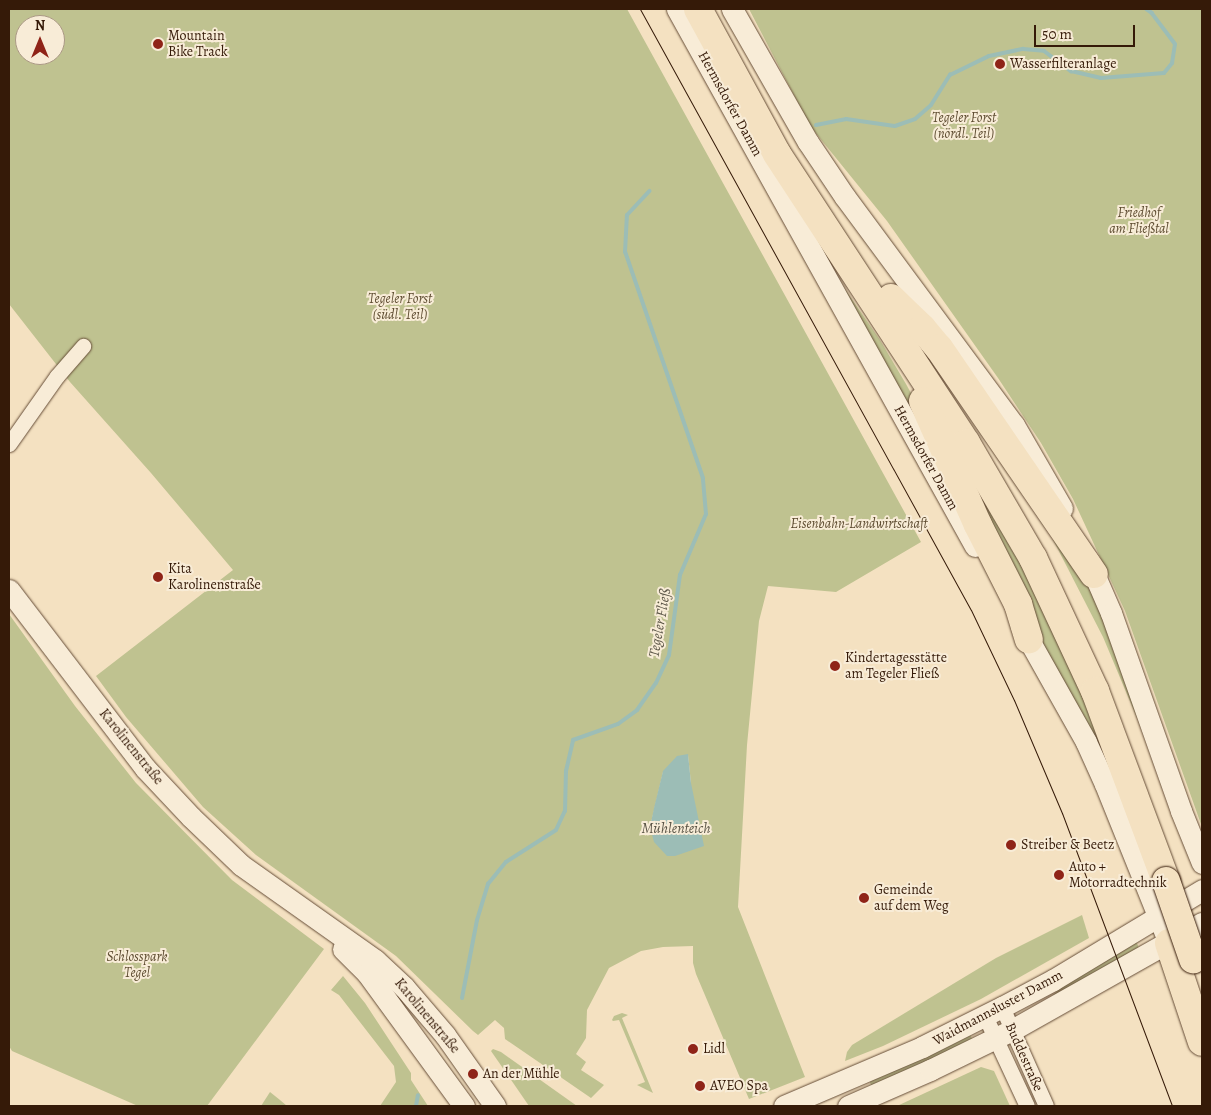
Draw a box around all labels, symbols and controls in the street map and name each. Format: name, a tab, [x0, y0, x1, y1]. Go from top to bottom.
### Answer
north arrow	[15, 15, 65, 65]
scale bar	[1036, 15, 1137, 47]
text: N	[35, 16, 45, 35]
text: 50 m	[1042, 24, 1072, 44]
place label: Mountain Bike Track	[168, 28, 228, 60]
marker: Mountain Bike Track	[152, 38, 164, 50]
street label: Hermsdorfer Damm	[694, 49, 766, 159]
place label: Wasserfilteranlage	[1010, 56, 1117, 72]
marker: Wasserfilteranlage	[994, 58, 1006, 70]
park label: Tegeler Forst (nördl. Teil)	[932, 110, 996, 142]
park label: Friedhof am Fließtal	[1109, 205, 1169, 238]
park label: Tegeler Forst (südl. Teil)	[368, 291, 432, 324]
street label: Hermsdorfer Damm	[890, 403, 962, 513]
park label: Eisenbahn-Landwirtschaft	[790, 516, 928, 532]
place label: Kita Karolinenstraße	[168, 561, 261, 594]
marker: Kita Karolinenstraße	[152, 571, 164, 583]
water label: Tegeler Fließ	[645, 587, 675, 659]
place label: Kindertagesstätte am Tegeler Fließ	[845, 650, 947, 682]
marker: Kindertagesstätte am Tegeler Fließ	[829, 660, 841, 672]
street label: Karolinenstraße	[95, 706, 167, 788]
water label: Mühlenteich	[641, 820, 711, 838]
place label: Streiber & Beetz	[1021, 837, 1114, 853]
marker: Streiber & Beetz	[1005, 839, 1017, 851]
place label: Auto + Motorradtechnik	[1069, 859, 1167, 892]
marker: Auto + Motorradtechnik	[1053, 869, 1065, 881]
place label: Gemeinde auf dem Weg	[874, 882, 949, 914]
marker: Gemeinde auf dem Weg	[858, 892, 870, 904]
park label: Schlosspark Tegel	[106, 949, 168, 982]
street label: Waidmannsluster Damm	[930, 967, 1066, 1049]
street label: Karolinenstraße	[391, 975, 463, 1057]
street label: Buddestraße	[1001, 1020, 1047, 1094]
place label: Lidl	[703, 1041, 725, 1057]
marker: Lidl	[687, 1043, 699, 1055]
place label: An der Mühle	[483, 1066, 560, 1082]
marker: An der Mühle	[467, 1068, 479, 1080]
place label: AVEO Spa	[710, 1078, 768, 1094]
marker: AVEO Spa	[694, 1080, 706, 1092]

